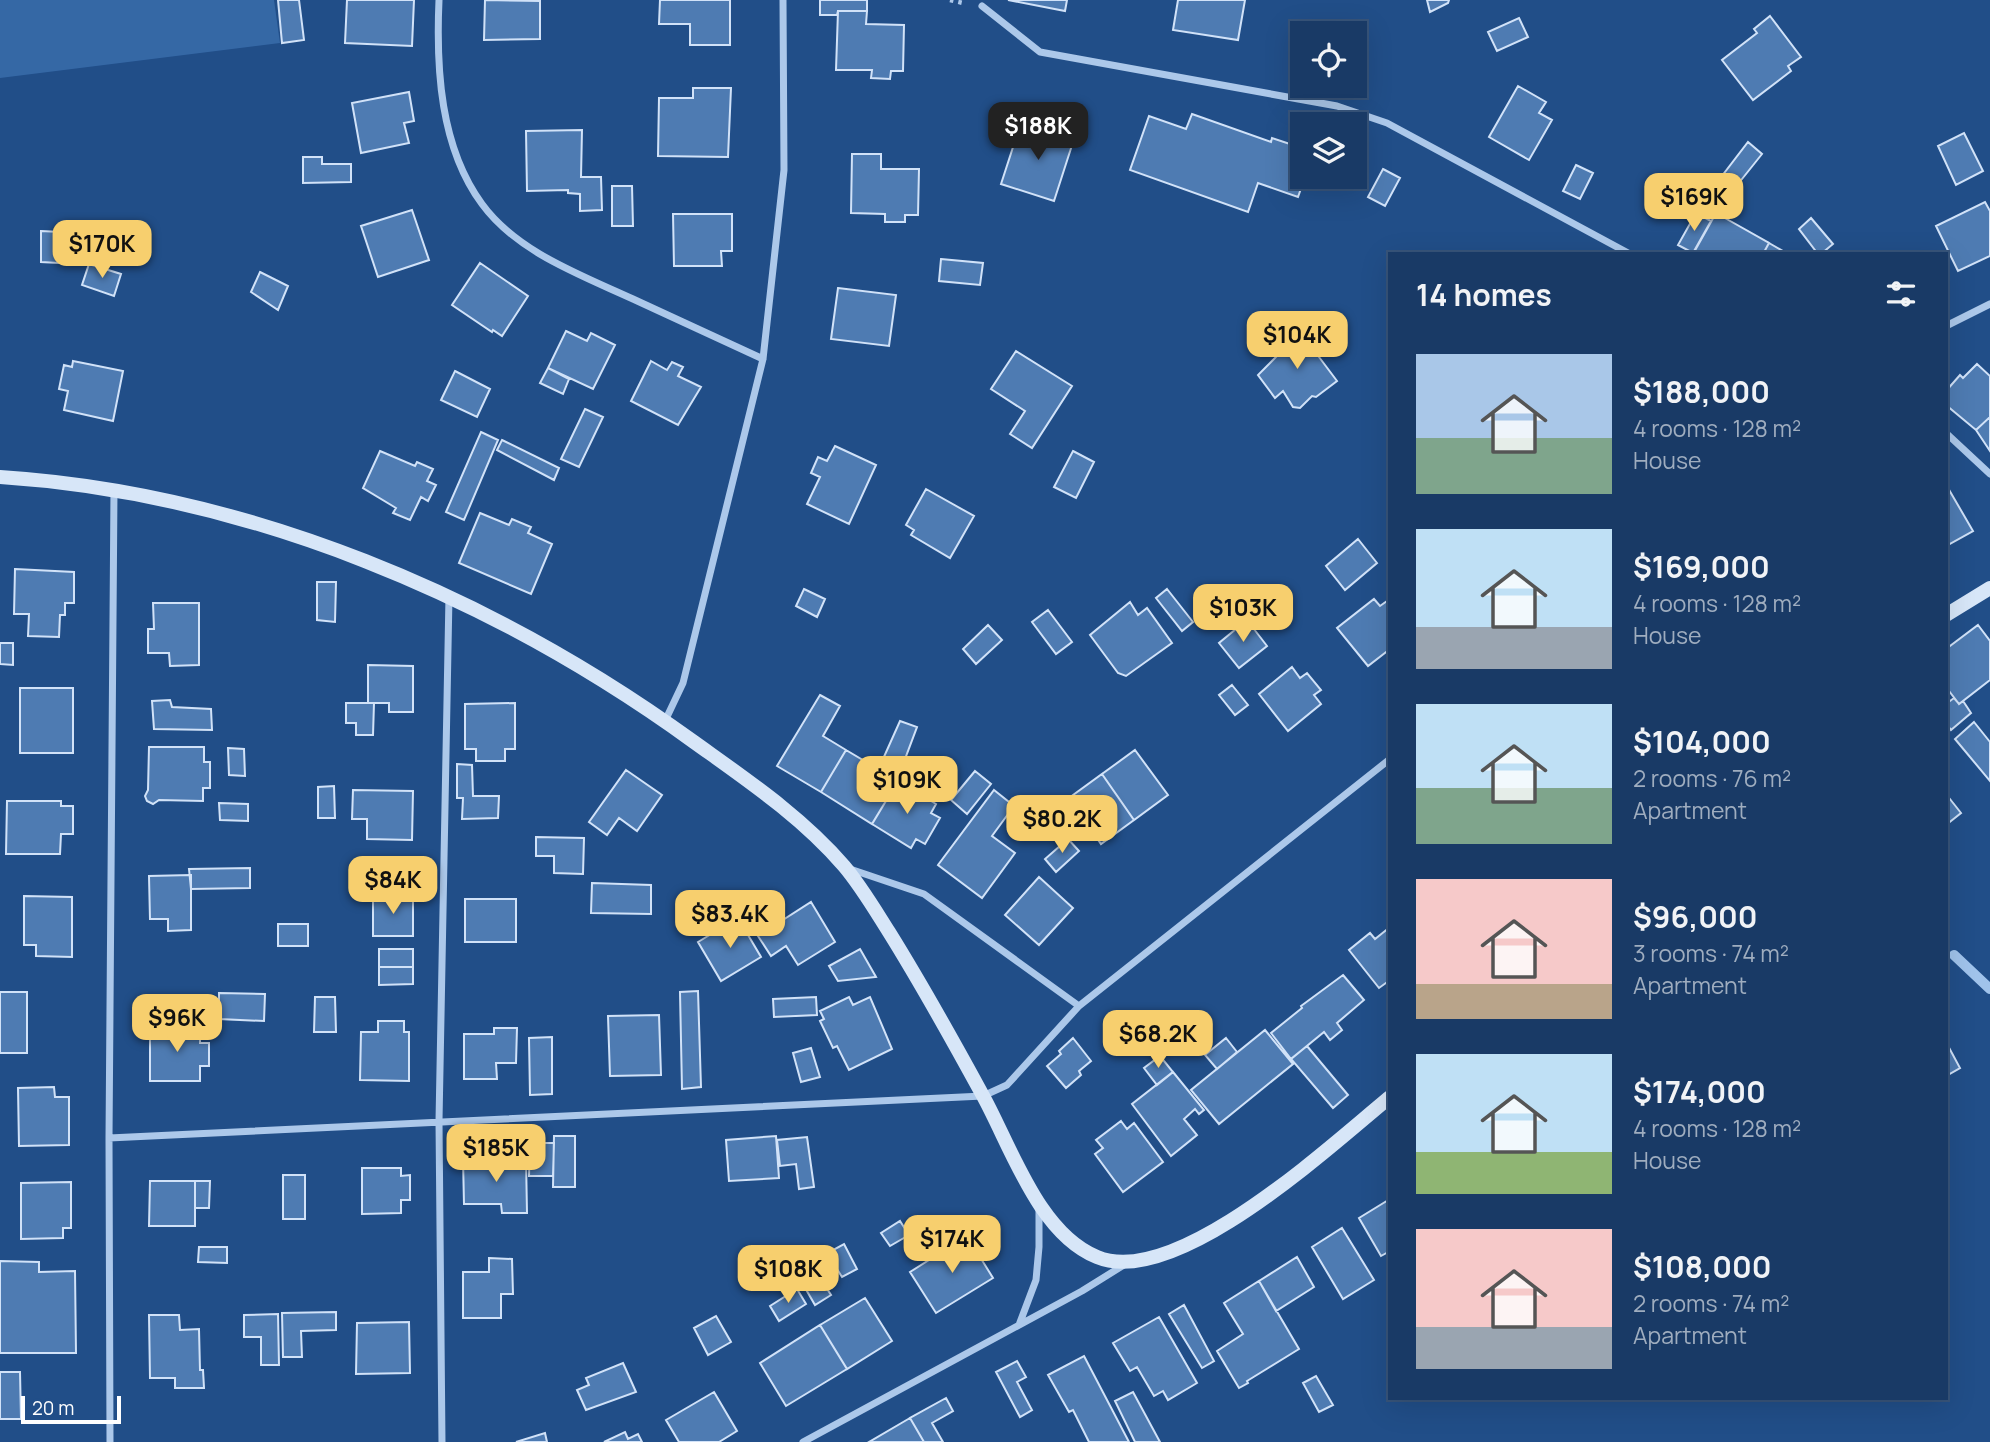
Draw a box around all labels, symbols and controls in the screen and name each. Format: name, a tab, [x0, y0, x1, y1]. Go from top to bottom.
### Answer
map controls	[1290, 21, 1367, 189]
button: locate	[1290, 21, 1367, 98]
pin: $188K	[989, 102, 1087, 162]
text: $188K	[1004, 109, 1072, 141]
button: layers	[1290, 112, 1367, 189]
pin: $169K	[1645, 174, 1743, 233]
text: $169K	[1660, 180, 1728, 212]
pin: $170K	[53, 220, 151, 280]
text: $170K	[69, 227, 135, 259]
text: 14 homes	[1416, 274, 1552, 315]
icon: filters	[1882, 275, 1920, 313]
pin: $104K	[1248, 312, 1346, 371]
text: $104K	[1263, 318, 1331, 350]
text: $188,000	[1633, 371, 1770, 412]
icon: home	[1472, 382, 1556, 466]
text: 4 rooms · 128 m²	[1633, 412, 1801, 444]
text: House	[1633, 444, 1702, 476]
text: $169,000	[1633, 546, 1770, 587]
icon: home	[1472, 557, 1556, 641]
pin: $103K	[1194, 584, 1292, 644]
text: 4 rooms · 128 m²	[1633, 587, 1801, 619]
text: $103K	[1209, 591, 1277, 623]
text: House	[1633, 619, 1702, 651]
text: $104,000	[1633, 721, 1771, 762]
icon: home	[1472, 732, 1556, 816]
pin: $109K	[858, 756, 956, 816]
text: 2 rooms · 76 m²	[1633, 762, 1791, 794]
text: $109K	[873, 763, 941, 795]
text: Apartment	[1633, 794, 1747, 826]
pin: $80.2K	[1005, 796, 1119, 855]
text: $80.2K	[1022, 802, 1102, 834]
pin: $84K	[352, 856, 434, 916]
text: $84K	[364, 863, 422, 895]
pin: $83.4K	[673, 890, 787, 950]
text: $96,000	[1633, 896, 1757, 937]
text: $83.4K	[691, 897, 769, 929]
icon: home	[1472, 907, 1556, 991]
text: 3 rooms · 74 m²	[1633, 937, 1789, 969]
text: Apartment	[1633, 969, 1747, 1001]
pin: $96K	[136, 995, 218, 1054]
text: $96K	[148, 1001, 206, 1033]
pin: $68.2K	[1101, 1010, 1215, 1070]
text: $68.2K	[1119, 1017, 1197, 1049]
text: $174,000	[1633, 1071, 1766, 1112]
icon: home	[1472, 1082, 1556, 1166]
text: 4 rooms · 128 m²	[1633, 1112, 1801, 1144]
pin: $185K	[447, 1124, 545, 1184]
text: $185K	[463, 1131, 529, 1163]
text: House	[1633, 1144, 1702, 1176]
pin: $174K	[903, 1216, 1001, 1275]
text: $174K	[920, 1222, 984, 1254]
pin: $108K	[739, 1246, 837, 1305]
text: $108,000	[1633, 1246, 1771, 1287]
text: $108K	[754, 1252, 822, 1284]
icon: home	[1472, 1257, 1556, 1341]
text: 2 rooms · 74 m²	[1633, 1287, 1789, 1319]
text: Apartment	[1633, 1319, 1747, 1351]
scale bar	[21, 1393, 121, 1425]
text: 20 m	[32, 1395, 74, 1421]

